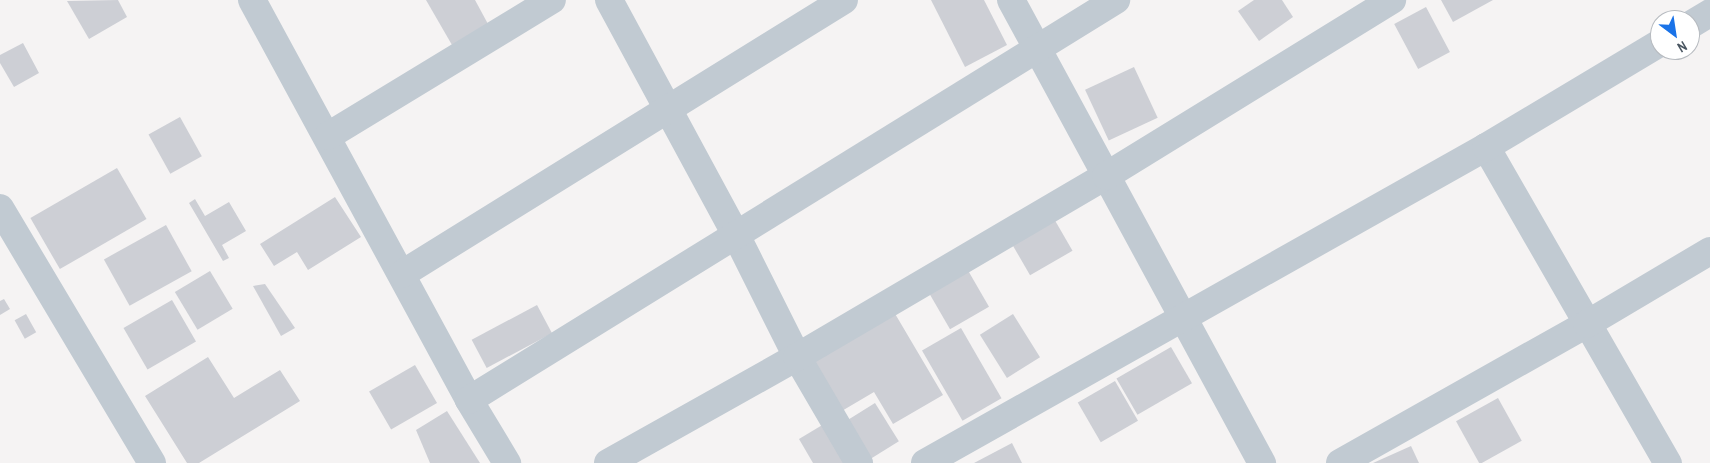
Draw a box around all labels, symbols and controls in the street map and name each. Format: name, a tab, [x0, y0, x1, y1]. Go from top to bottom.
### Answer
north arrow	[1650, 10, 1700, 60]
text: N	[1674, 37, 1690, 57]

